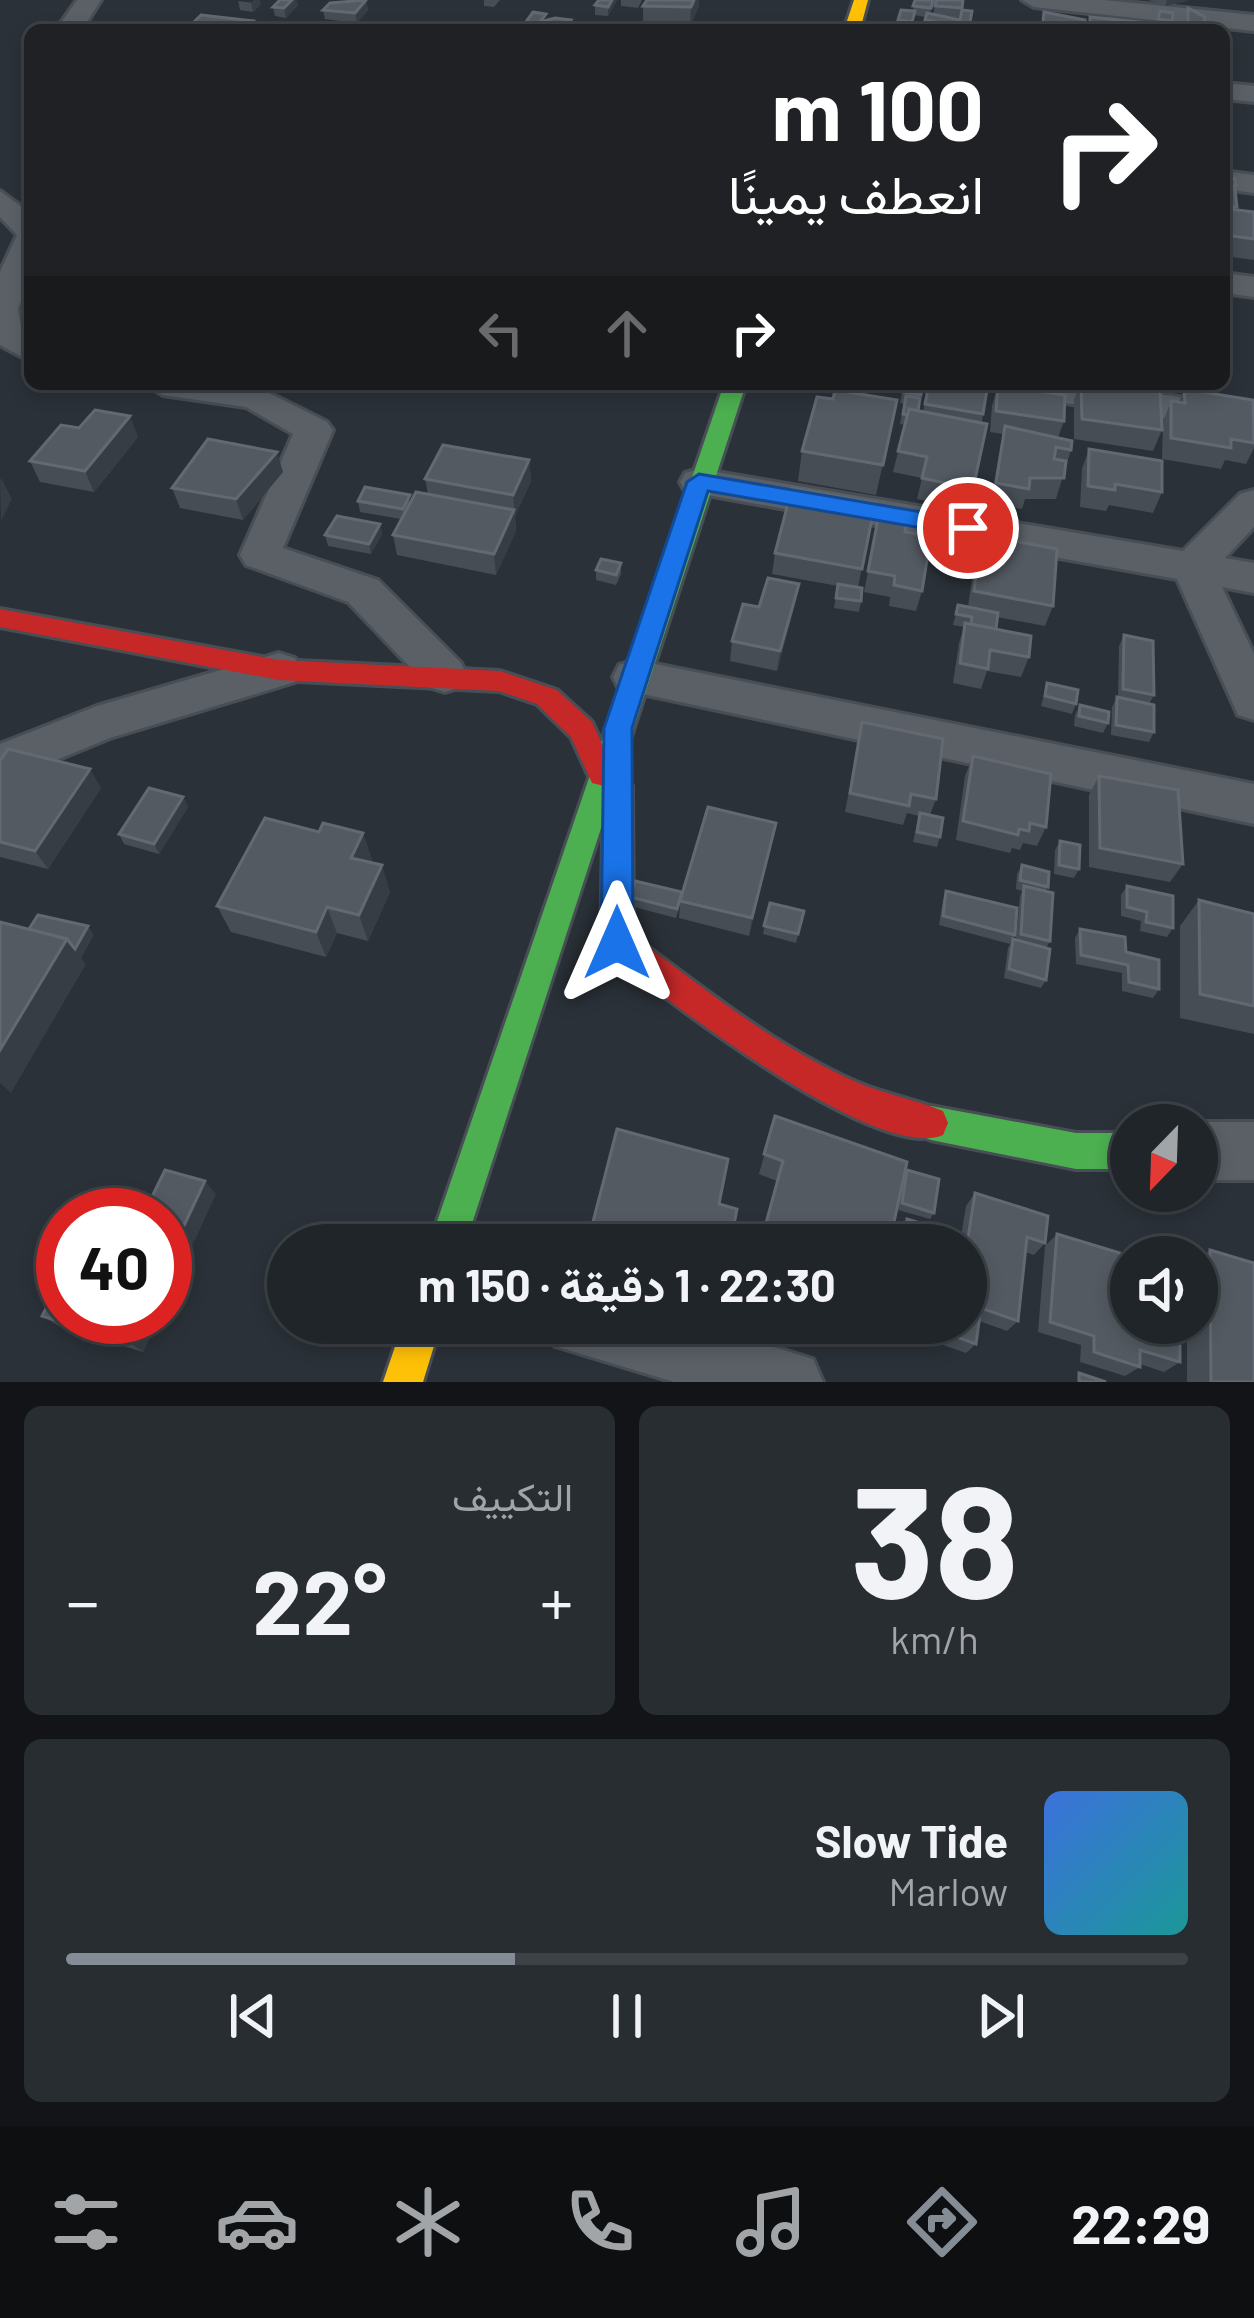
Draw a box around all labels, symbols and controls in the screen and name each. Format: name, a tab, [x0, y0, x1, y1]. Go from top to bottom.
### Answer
text: 100 m	[772, 57, 984, 158]
icon: right	[1026, 72, 1182, 228]
text: انعطف يمينًا	[728, 160, 984, 225]
icon: left	[468, 300, 534, 366]
icon: ahead	[594, 300, 660, 366]
icon: right	[720, 300, 786, 366]
pin	[917, 477, 1019, 579]
icon: arrive	[935, 495, 1001, 561]
position arrow	[554, 880, 680, 1006]
north arrow	[1110, 1104, 1218, 1212]
map controls	[1110, 1104, 1218, 1344]
speed limit sign: 40	[36, 1188, 192, 1344]
button: sound	[1110, 1236, 1218, 1344]
text: 22:30 · 1 دقيقة · 150 m	[418, 1257, 836, 1311]
text: 38	[850, 1443, 1019, 1630]
text: التكييف	[452, 1472, 573, 1519]
text: 22°	[252, 1545, 387, 1653]
text: −	[66, 1560, 99, 1639]
text: +	[540, 1560, 573, 1639]
text: km/h	[890, 1615, 979, 1662]
text: Slow Tide	[815, 1813, 1008, 1867]
text: Marlow	[888, 1867, 1008, 1914]
icon: previous	[220, 1983, 286, 2049]
icon: pause	[594, 1983, 660, 2049]
icon: next	[968, 1983, 1034, 2049]
icon: filters	[44, 2180, 128, 2264]
icon: car	[215, 2180, 299, 2264]
icon: climate	[386, 2180, 470, 2264]
icon: phone	[558, 2180, 642, 2264]
icon: music	[729, 2180, 813, 2264]
icon: directions	[900, 2180, 984, 2264]
text: 22:29	[1071, 2190, 1210, 2255]

